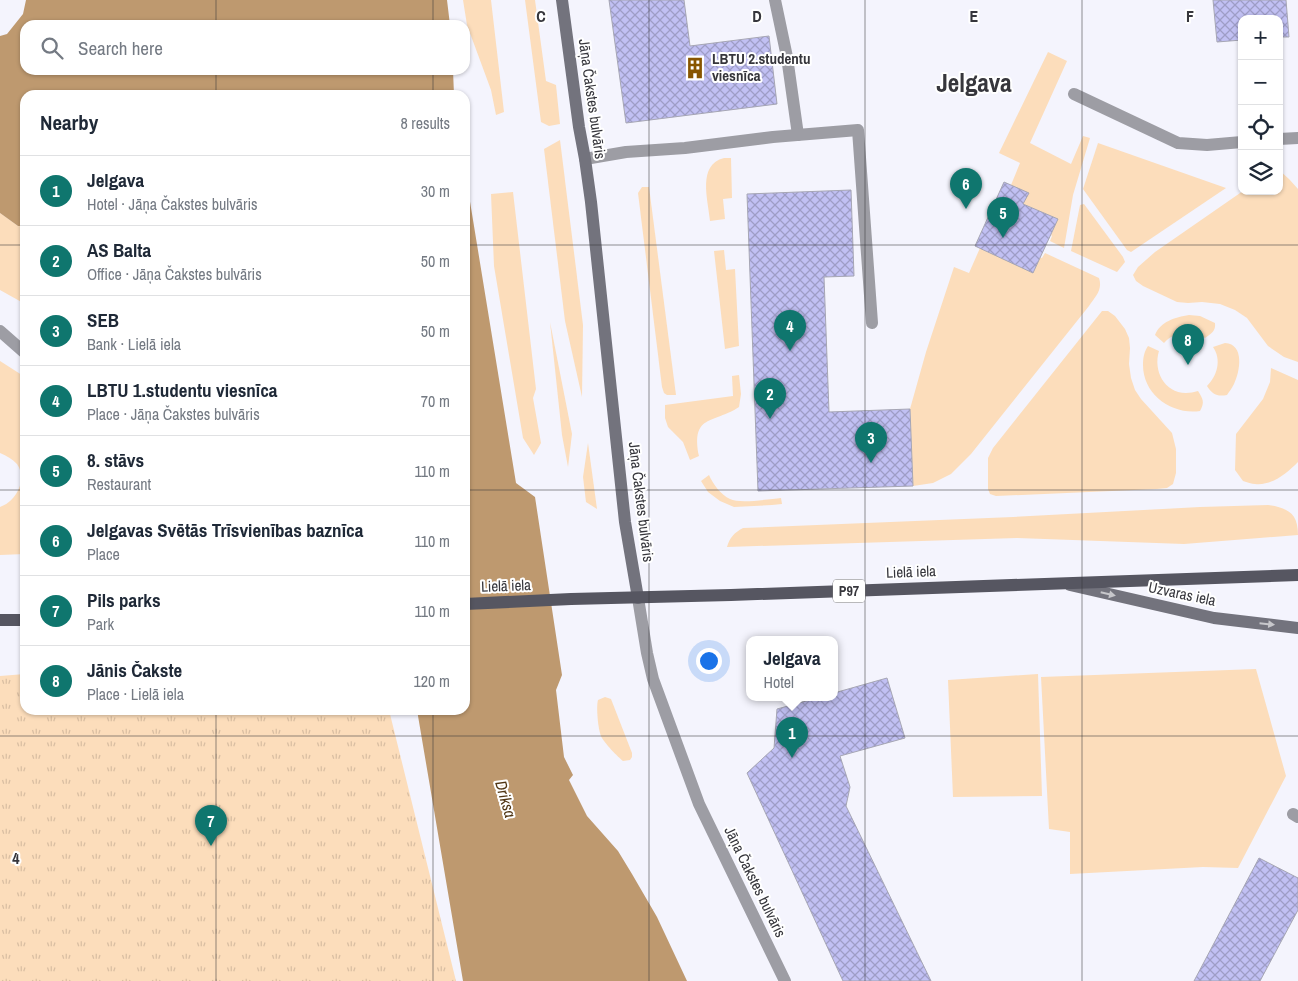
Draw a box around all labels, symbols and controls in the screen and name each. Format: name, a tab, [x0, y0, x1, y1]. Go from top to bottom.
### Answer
text: C	[536, 5, 546, 27]
text: D	[752, 5, 762, 27]
text: E	[970, 5, 979, 27]
text: F	[1186, 5, 1194, 27]
map controls	[1238, 15, 1283, 195]
button: +	[1238, 15, 1283, 60]
search box	[20, 20, 470, 75]
icon: search	[38, 34, 66, 62]
text: Search here	[78, 35, 163, 61]
street label: Jāņa Čakstes bulvāris	[574, 38, 611, 160]
place label: LBTU 2.studentu viesnīca	[712, 48, 810, 86]
building icon: LBTU 2.studentu viesnīca	[682, 55, 708, 81]
button: −	[1238, 60, 1283, 105]
district label: Jelgava	[936, 66, 1012, 100]
button: locate	[1238, 105, 1283, 150]
text: Nearby	[40, 108, 98, 137]
text: 8 results	[400, 112, 450, 134]
button: layers	[1238, 150, 1283, 195]
text: Jelgava	[87, 167, 144, 193]
pin: 6	[950, 168, 982, 209]
text: 1	[52, 180, 60, 202]
text: 30 m	[421, 180, 450, 202]
text: Hotel · Jāņa Čakstes bulvāris	[87, 193, 258, 215]
pin: 5	[987, 197, 1019, 238]
text: AS Balta	[87, 237, 151, 263]
text: 2	[52, 250, 60, 272]
text: 50 m	[421, 250, 450, 272]
text: Office · Jāņa Čakstes bulvāris	[87, 263, 262, 285]
text: SEB	[87, 307, 119, 333]
pin: 4	[774, 310, 806, 351]
text: 3	[52, 320, 60, 342]
text: 50 m	[421, 320, 450, 342]
pin: 8	[1172, 324, 1204, 365]
text: Bank · Lielā iela	[87, 333, 181, 355]
text: LBTU 1.studentu viesnīca	[87, 377, 277, 403]
pin: 2	[754, 378, 786, 419]
text: 4	[52, 390, 60, 412]
text: 70 m	[421, 390, 450, 412]
text: Place · Jāņa Čakstes bulvāris	[87, 403, 260, 425]
pin: 3	[855, 422, 887, 463]
street label: Jāņa Čakstes bulvāris	[624, 441, 659, 563]
text: 8. stāvs	[87, 447, 144, 473]
text: 5	[52, 460, 60, 482]
text: 110 m	[414, 460, 450, 482]
text: Restaurant	[87, 473, 151, 495]
text: Jelgavas Svētās Trīsvienības baznīca	[87, 517, 363, 543]
text: 6	[52, 530, 60, 552]
text: 110 m	[414, 530, 450, 552]
text: Place	[87, 543, 120, 565]
street label: Lielā iela	[886, 560, 936, 583]
street label: Lielā iela	[481, 574, 531, 597]
street label: Uzvaras iela	[1146, 576, 1218, 611]
road number: P97	[833, 580, 865, 602]
text: Pils parks	[87, 587, 161, 613]
one-way arrow	[1100, 590, 1116, 598]
text: 7	[52, 600, 60, 622]
text: 110 m	[414, 600, 450, 622]
text: Park	[87, 613, 114, 635]
one-way arrow	[1260, 620, 1276, 628]
popup	[746, 636, 838, 701]
text: Jelgava	[763, 645, 821, 671]
your location	[696, 648, 722, 674]
text: Jānis Čakste	[87, 657, 182, 683]
text: 8	[52, 670, 60, 692]
text: 120 m	[414, 670, 450, 692]
text: Hotel	[763, 671, 794, 693]
text: Place · Lielā iela	[87, 683, 184, 705]
pin: 1	[776, 717, 808, 758]
water label: Driksa	[490, 778, 522, 820]
pin: 7	[195, 805, 227, 846]
street label: Jāņa Čakstes bulvāris	[719, 823, 791, 941]
text: 4	[12, 847, 20, 869]

